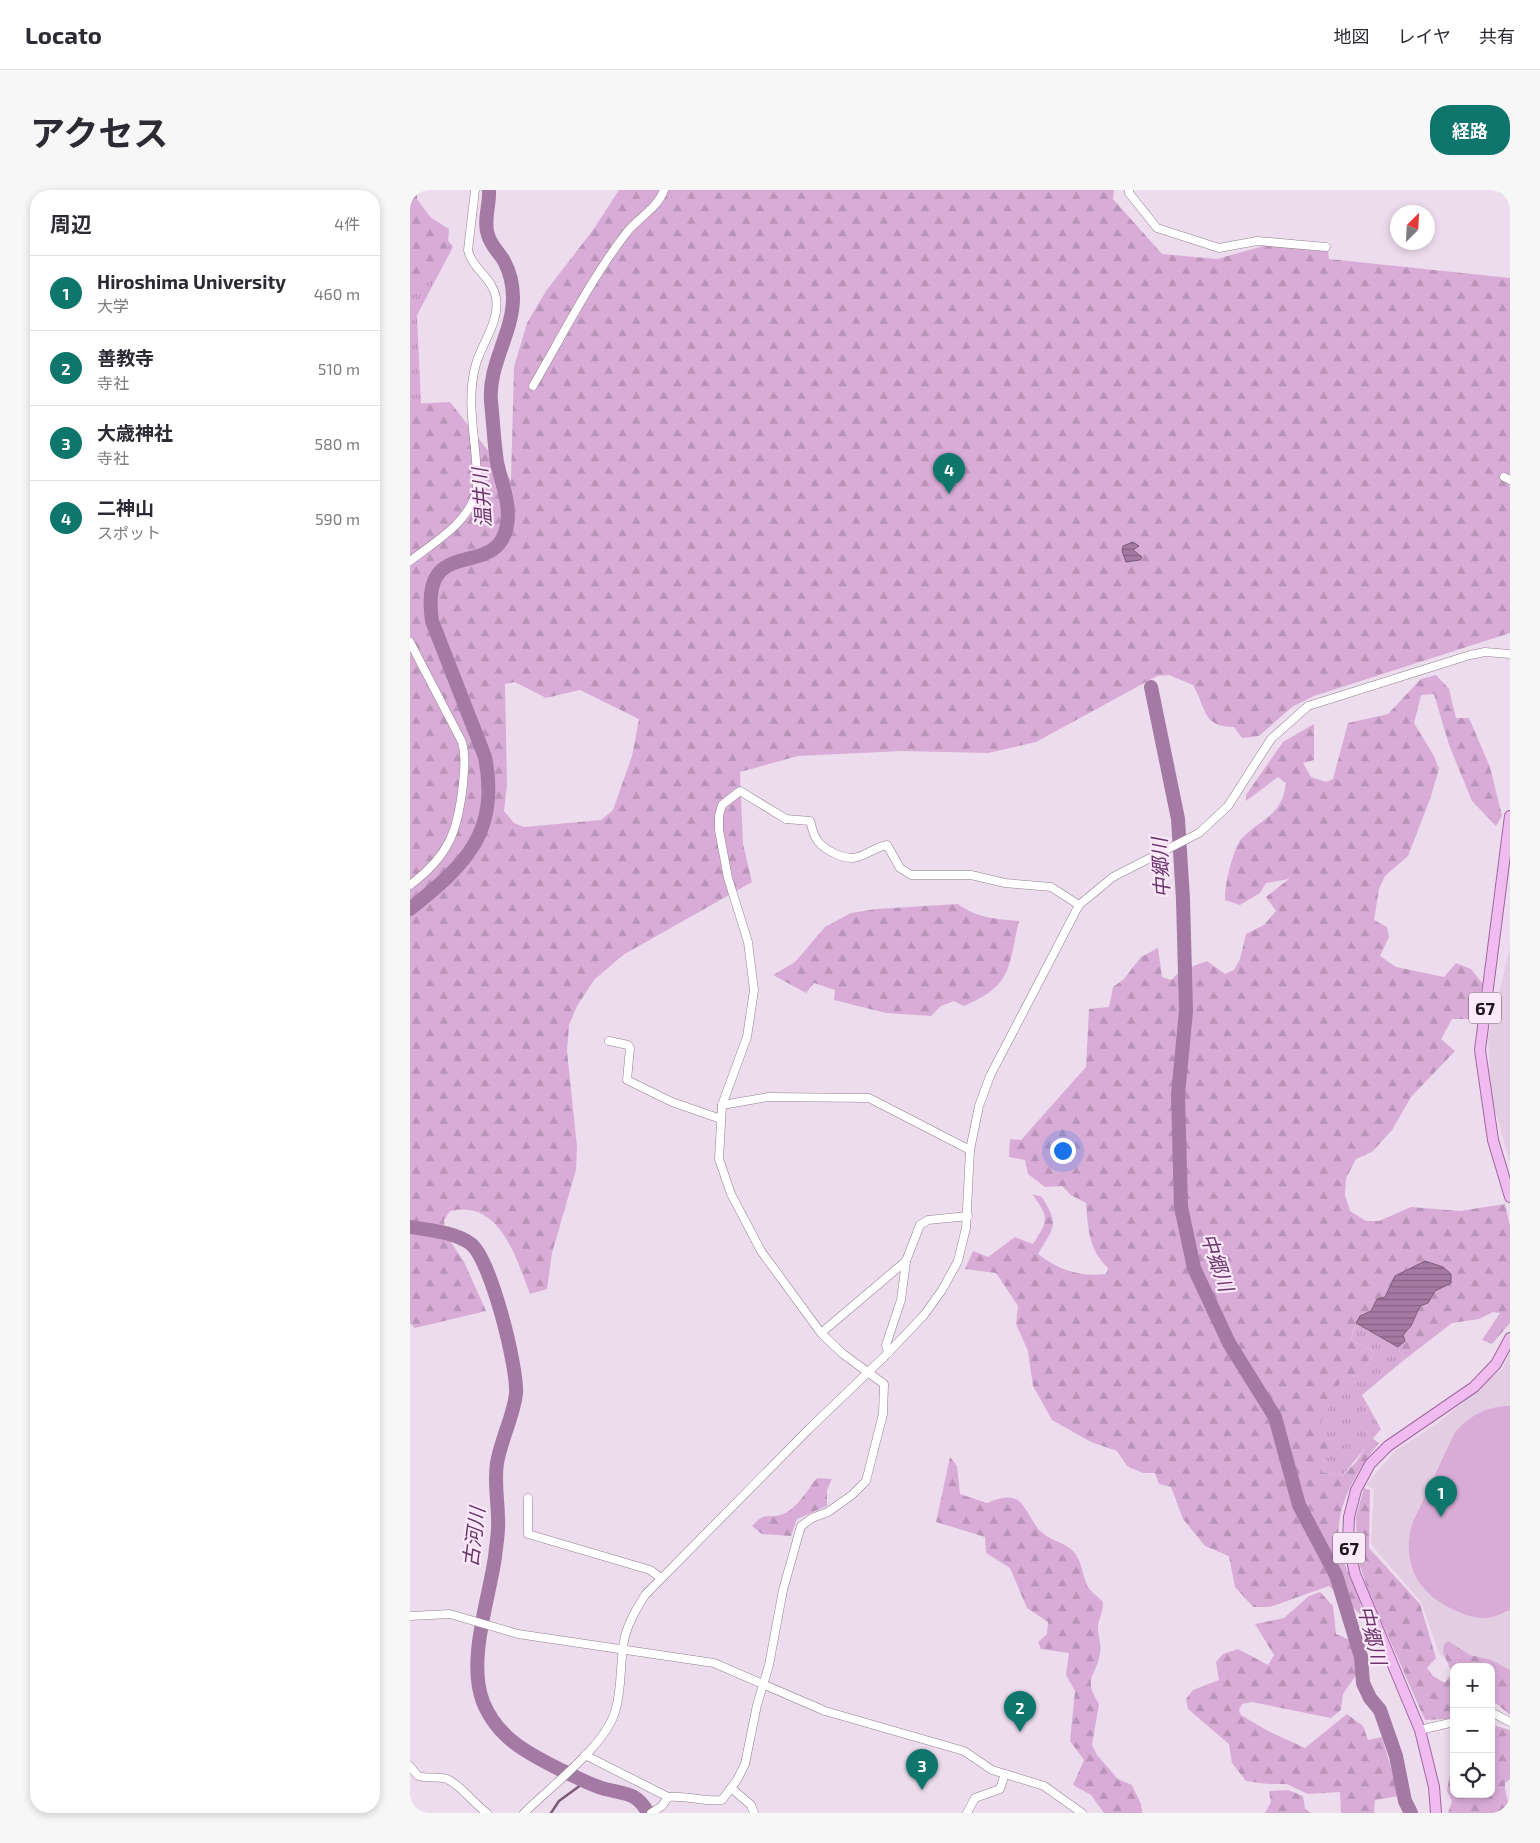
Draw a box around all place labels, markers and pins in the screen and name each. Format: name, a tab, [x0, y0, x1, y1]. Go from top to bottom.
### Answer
pin: 4	[933, 453, 965, 494]
pin: 1	[1425, 1476, 1457, 1517]
pin: 2	[1004, 1691, 1036, 1732]
pin: 3	[906, 1749, 938, 1790]

